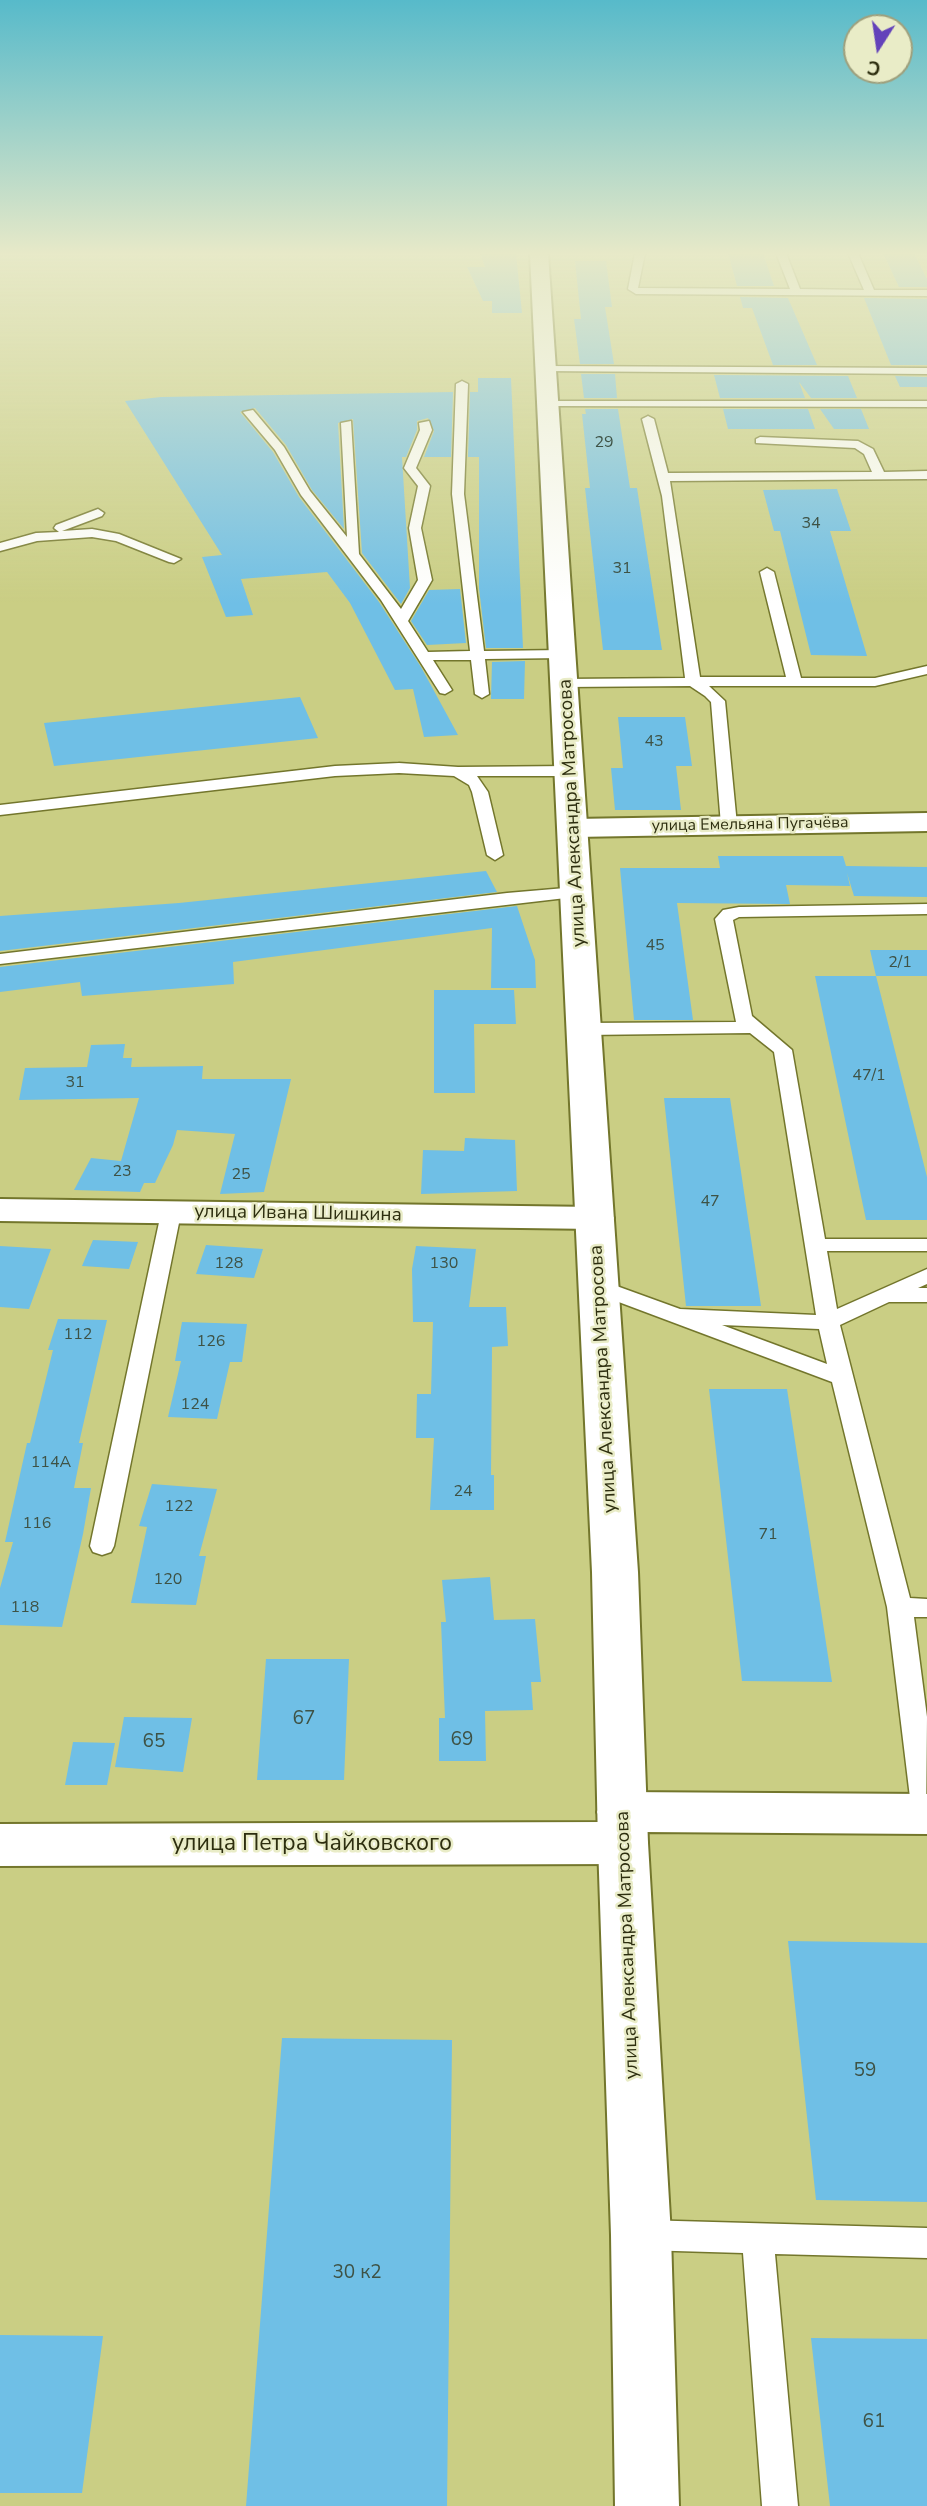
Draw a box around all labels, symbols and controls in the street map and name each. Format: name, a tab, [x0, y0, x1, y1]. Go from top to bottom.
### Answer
north arrow	[843, 14, 913, 84]
text: С	[865, 54, 883, 82]
house number: 29	[594, 433, 614, 453]
house number: 34	[801, 514, 821, 534]
house number: 31	[612, 559, 632, 579]
street label: улица Александра Матросова	[555, 678, 591, 948]
house number: 43	[644, 732, 664, 752]
street label: улица Емельяна Пугачёва	[651, 814, 849, 836]
house number: 45	[645, 936, 665, 956]
house number: 2/1	[888, 953, 912, 973]
house number: 47/1	[852, 1066, 886, 1086]
house number: 31	[65, 1073, 85, 1093]
house number: 23	[112, 1162, 132, 1182]
house number: 25	[231, 1165, 251, 1185]
house number: 47	[700, 1192, 720, 1212]
street label: улица Ивана Шишкина	[194, 1201, 402, 1227]
street label: улица Александра Матросова	[586, 1244, 622, 1514]
house number: 128	[215, 1254, 243, 1274]
house number: 130	[430, 1254, 458, 1274]
house number: 112	[64, 1325, 92, 1345]
house number: 126	[197, 1332, 225, 1352]
house number: 124	[181, 1395, 209, 1415]
house number: 114А	[31, 1453, 71, 1473]
house number: 24	[453, 1482, 473, 1502]
house number: 122	[165, 1497, 193, 1517]
house number: 116	[23, 1514, 51, 1534]
house number: 71	[758, 1525, 778, 1545]
house number: 120	[154, 1570, 182, 1590]
house number: 118	[11, 1598, 39, 1618]
house number: 67	[293, 1708, 315, 1730]
house number: 69	[451, 1729, 473, 1751]
house number: 65	[143, 1731, 165, 1753]
street label: улица Александра Матросова	[612, 1811, 644, 2079]
street label: улица Петра Чайковского	[172, 1830, 452, 1858]
house number: 59	[854, 2060, 876, 2082]
house number: 30 к2	[332, 2262, 382, 2284]
house number: 61	[863, 2411, 885, 2433]

